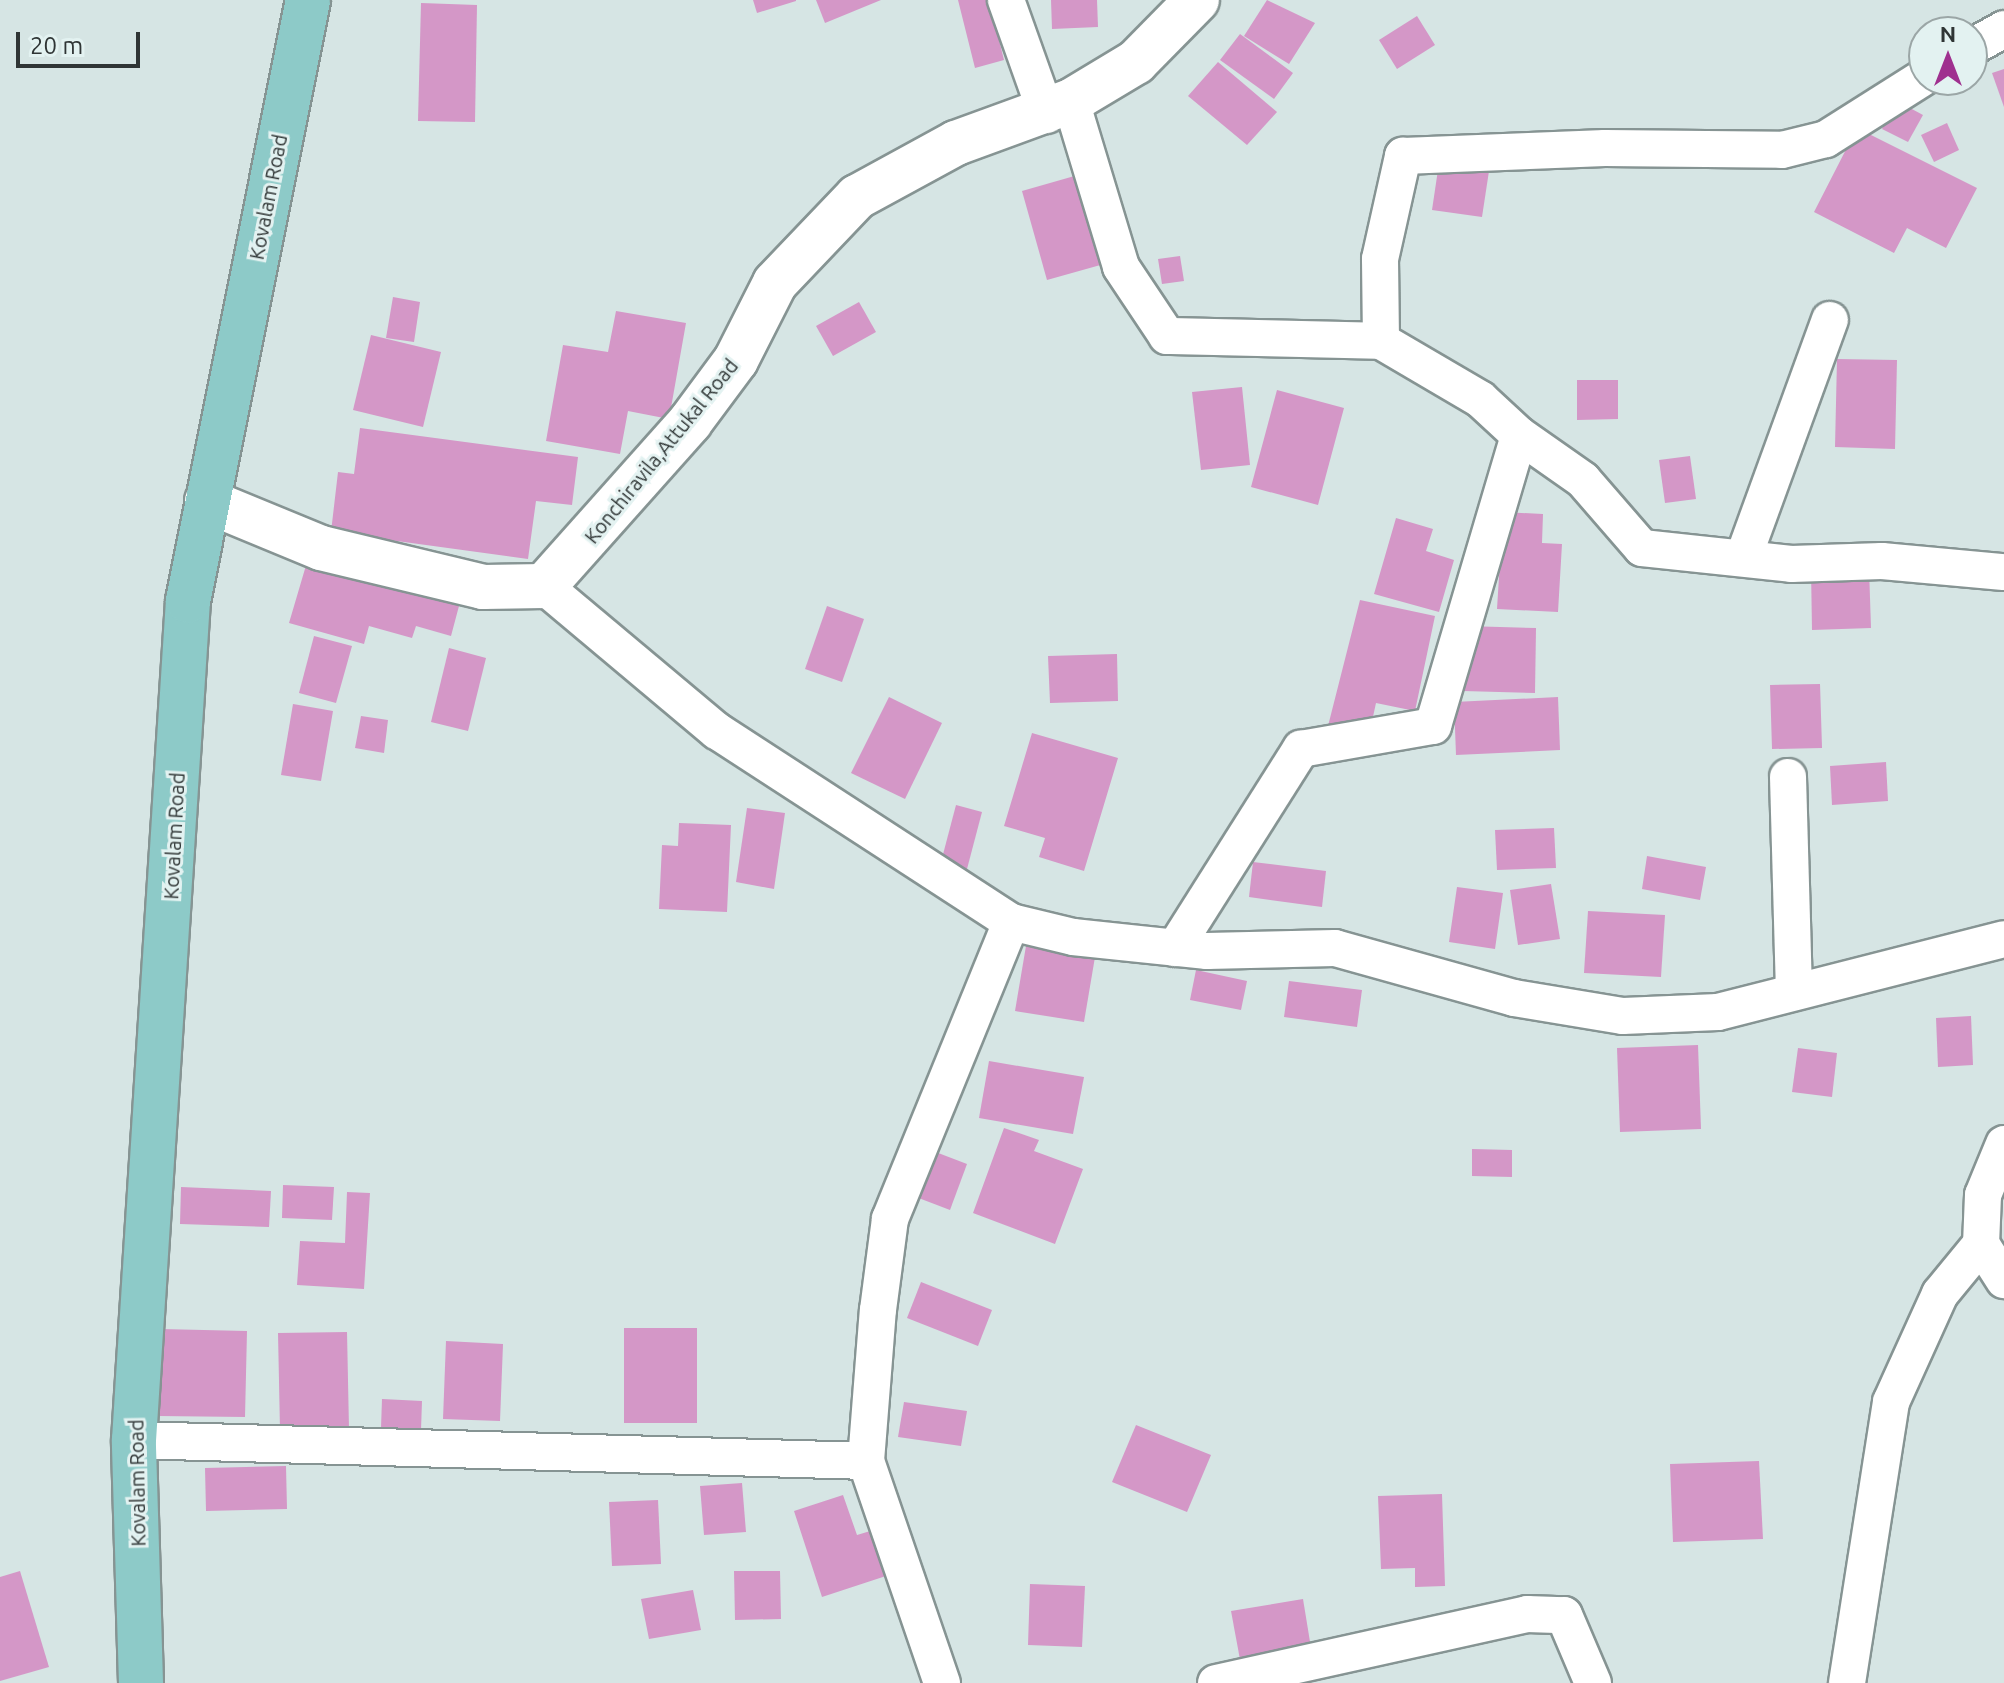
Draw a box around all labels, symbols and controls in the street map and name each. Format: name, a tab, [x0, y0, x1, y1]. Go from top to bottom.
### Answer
scale bar	[20, 16, 144, 66]
north arrow	[1908, 16, 1988, 96]
text: N	[1940, 21, 1956, 46]
text: 20 m	[30, 32, 83, 59]
street label: Kovalam Road	[244, 132, 292, 262]
street label: Konchiravila,Attukal Road	[579, 354, 743, 548]
street label: Kovalam Road	[159, 772, 189, 900]
street label: Kovalam Road	[124, 1419, 150, 1547]

